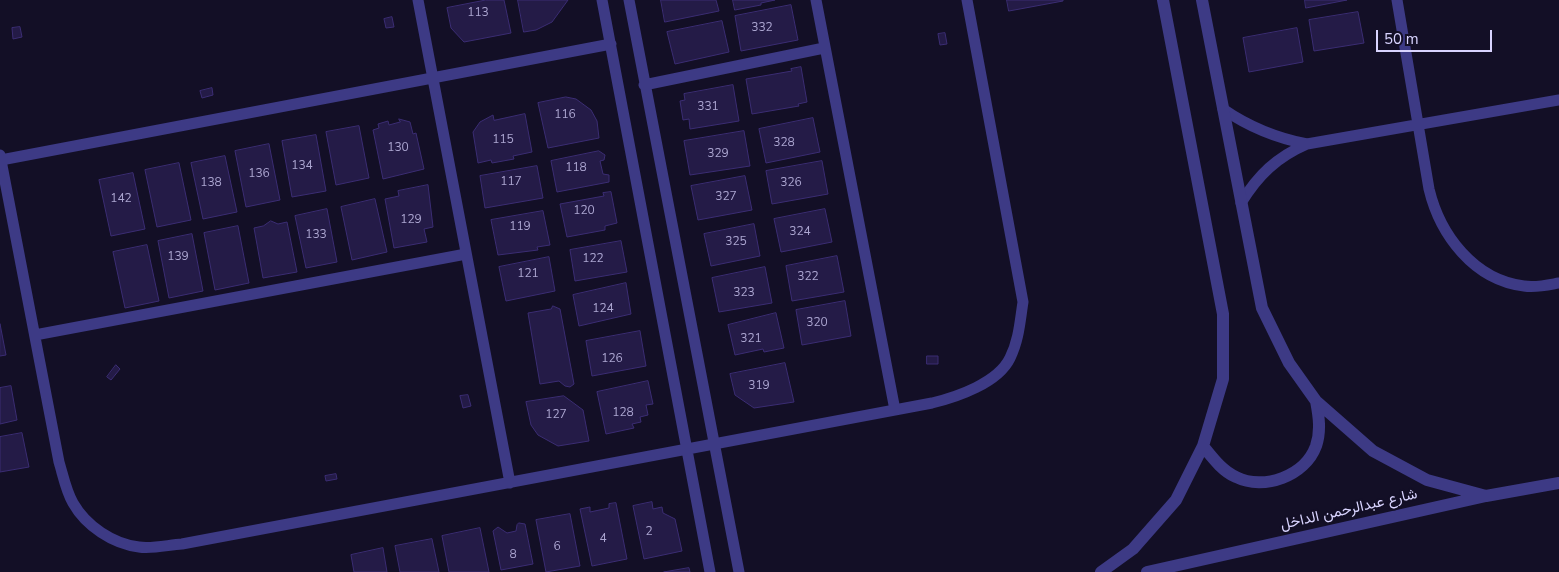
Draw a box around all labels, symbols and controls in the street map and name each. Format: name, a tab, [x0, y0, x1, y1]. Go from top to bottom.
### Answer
house number: 113	[467, 6, 489, 20]
scale bar	[1379, 20, 1495, 52]
house number: 332	[751, 21, 773, 35]
text: 50 m	[1384, 29, 1419, 49]
house number: 331	[697, 100, 719, 114]
house number: 116	[554, 108, 576, 122]
house number: 115	[492, 133, 514, 147]
house number: 328	[773, 136, 795, 150]
house number: 130	[387, 141, 409, 155]
house number: 329	[707, 147, 729, 161]
house number: 134	[291, 159, 313, 173]
house number: 118	[565, 161, 587, 175]
house number: 136	[248, 167, 270, 181]
house number: 117	[500, 175, 522, 189]
house number: 138	[200, 176, 222, 190]
house number: 326	[780, 176, 802, 190]
house number: 327	[715, 190, 737, 204]
house number: 142	[110, 192, 132, 206]
house number: 120	[573, 204, 595, 218]
house number: 129	[400, 213, 422, 227]
house number: 119	[509, 220, 531, 234]
house number: 324	[789, 225, 811, 239]
house number: 133	[305, 228, 327, 242]
house number: 325	[725, 235, 747, 249]
house number: 139	[167, 250, 189, 264]
house number: 122	[582, 252, 604, 266]
house number: 121	[517, 267, 539, 281]
house number: 322	[797, 270, 819, 284]
house number: 323	[733, 286, 755, 300]
house number: 124	[592, 302, 614, 316]
house number: 320	[806, 316, 828, 330]
house number: 321	[740, 332, 762, 346]
house number: 126	[601, 352, 623, 366]
house number: 319	[748, 379, 770, 393]
house number: 128	[612, 406, 634, 420]
house number: 127	[545, 408, 567, 422]
street label: شارع عبدالرحمن الداخل	[1279, 485, 1419, 535]
house number: 2	[645, 525, 653, 539]
house number: 4	[599, 532, 607, 546]
house number: 6	[553, 540, 561, 554]
house number: 8	[509, 548, 517, 562]

